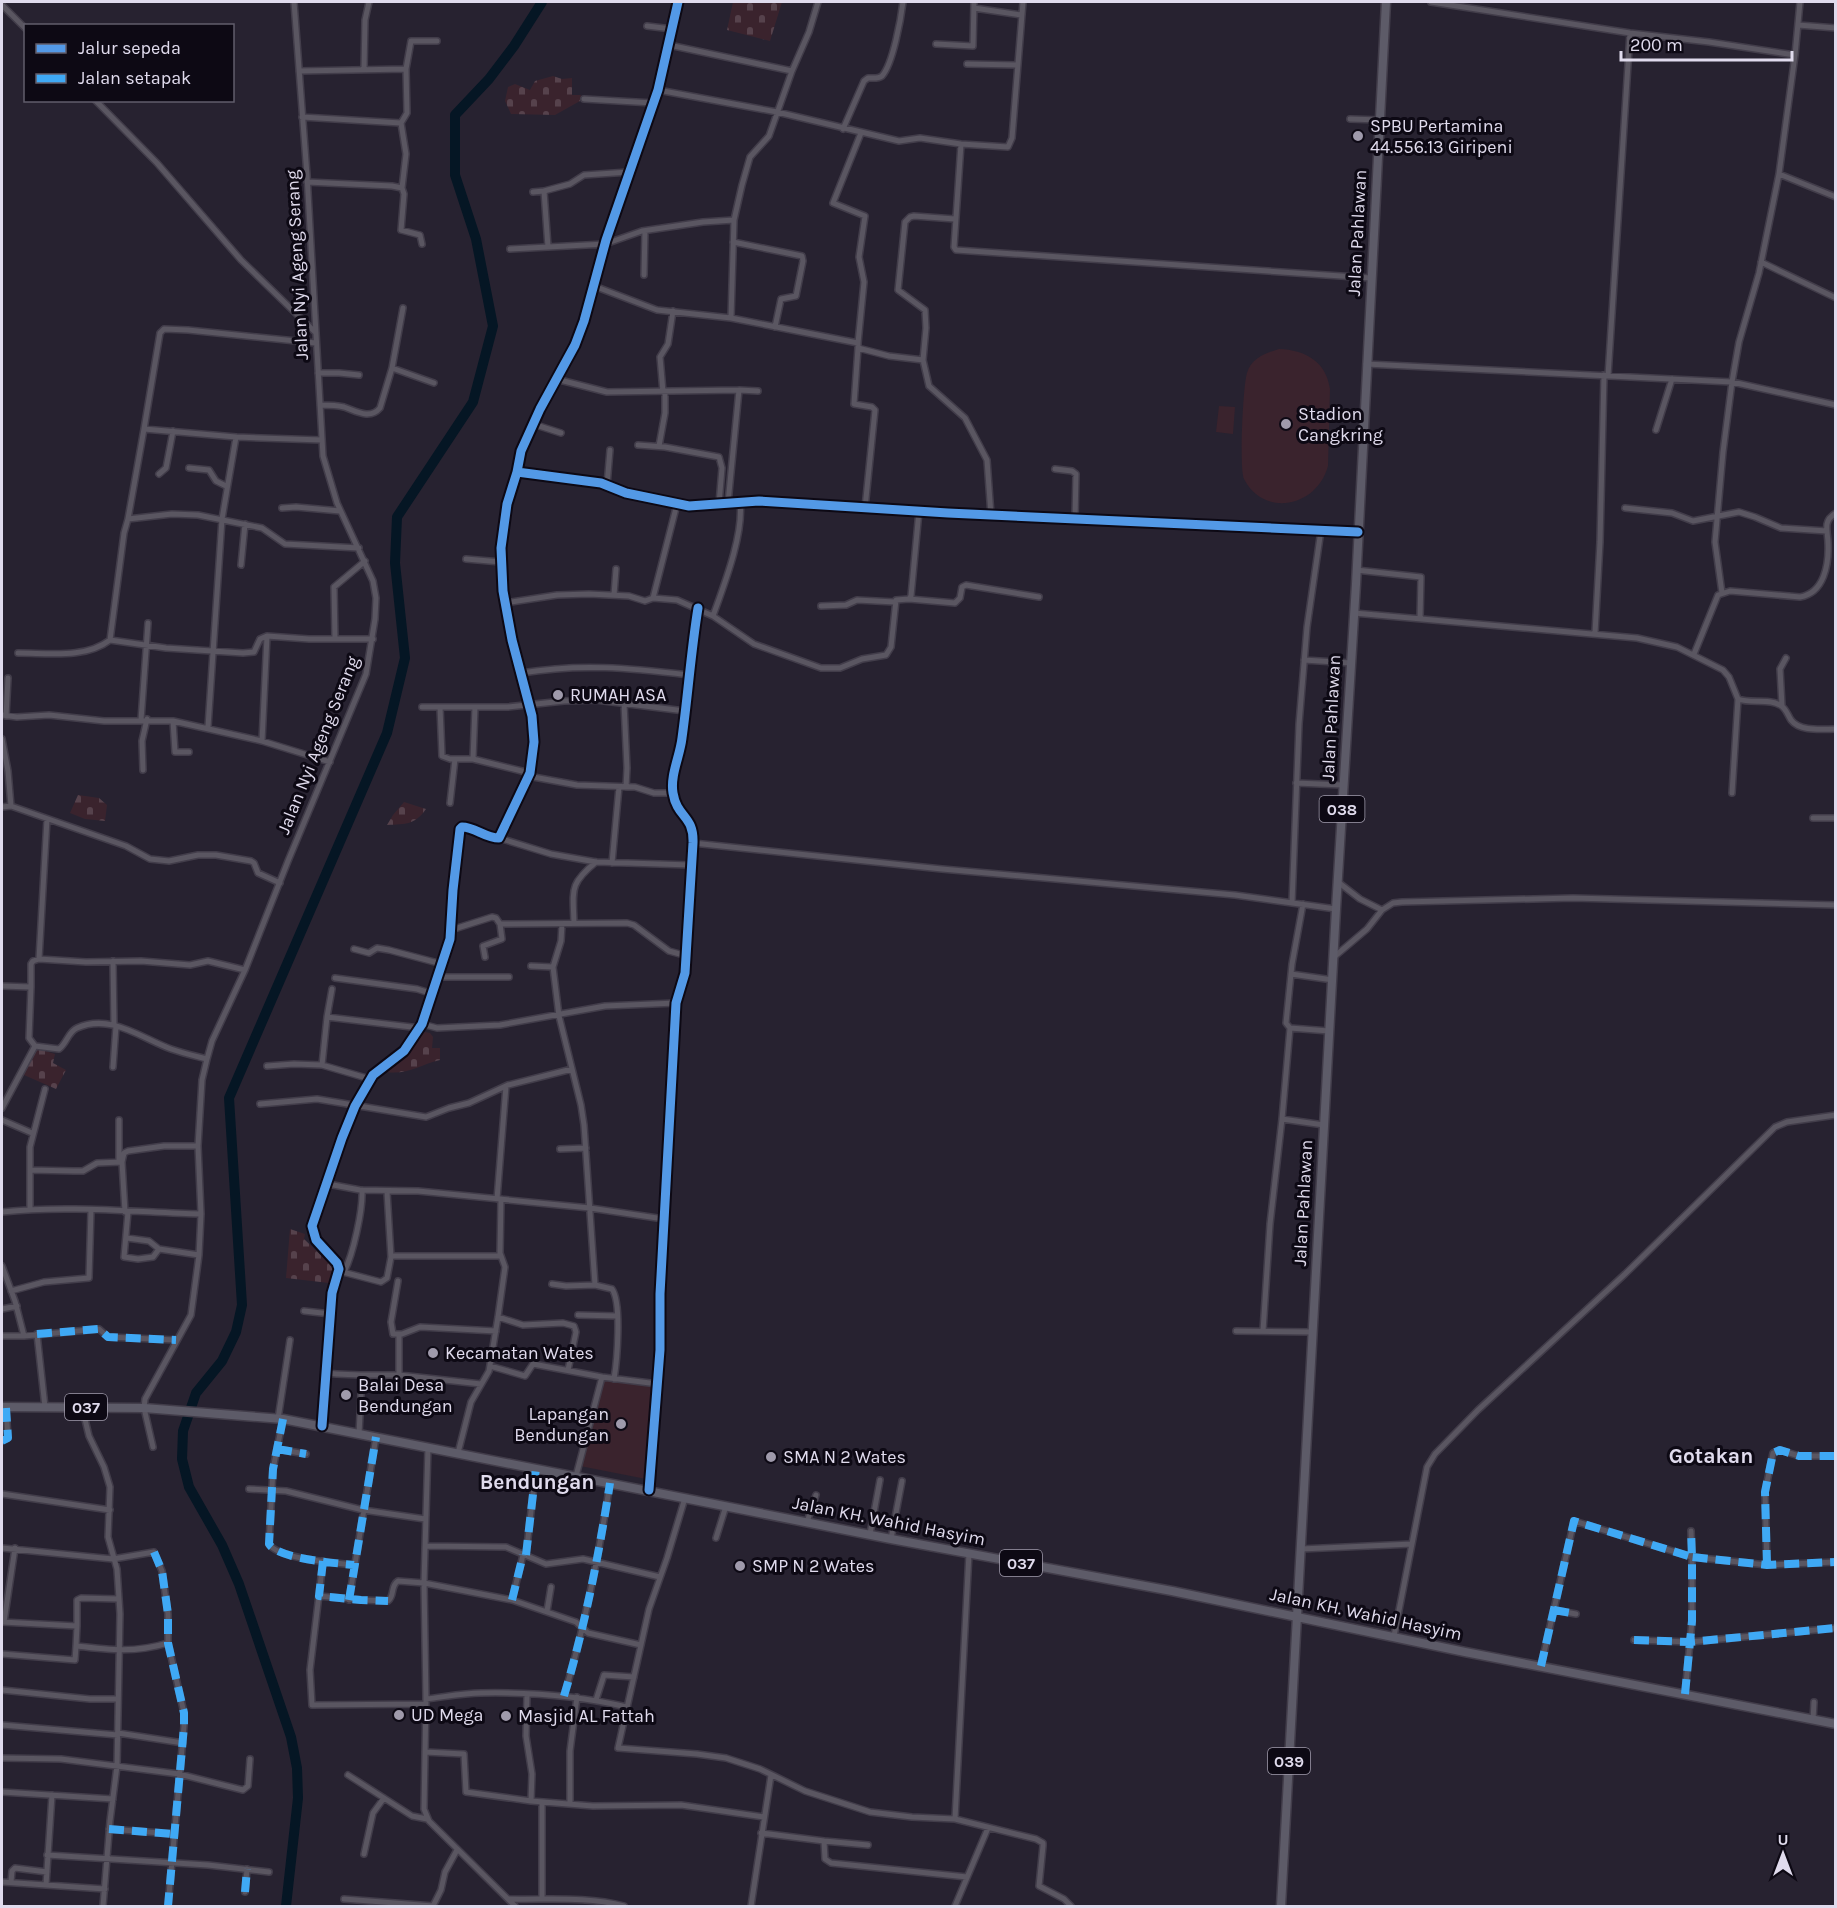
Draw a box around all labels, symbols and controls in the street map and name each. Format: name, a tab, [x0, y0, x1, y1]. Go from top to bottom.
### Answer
legend	[24, 24, 234, 102]
scale bar	[1621, 24, 1792, 62]
text: 200 m	[1630, 34, 1683, 56]
text: Jalur sepeda	[78, 37, 181, 59]
text: Jalan setapak	[78, 67, 191, 89]
place label: SPBU Pertamina 44.556.13 Giripeni	[1370, 115, 1513, 158]
marker: SPBU Pertamina 44.556.13 Giripeni	[1351, 129, 1365, 143]
street label: Jalan Nyi Ageng Serang	[281, 169, 313, 361]
street label: Jalan Pahlawan	[1343, 169, 1371, 297]
place label: Stadion Cangkring	[1298, 403, 1383, 446]
marker: Stadion Cangkring	[1279, 417, 1293, 431]
street label: Jalan Nyi Ageng Serang	[272, 653, 364, 837]
street label: Jalan Pahlawan	[1317, 654, 1345, 782]
place label: RUMAH ASA	[570, 684, 666, 706]
marker: RUMAH ASA	[551, 688, 565, 702]
road number: 038	[1320, 796, 1364, 822]
street label: Jalan Pahlawan	[1289, 1139, 1317, 1267]
place label: Kecamatan Wates	[445, 1342, 594, 1364]
marker: Kecamatan Wates	[426, 1346, 440, 1360]
place label: Balai Desa Bendungan	[358, 1374, 453, 1417]
marker: Balai Desa Bendungan	[339, 1388, 353, 1402]
road number: 037	[65, 1394, 107, 1420]
place label: Lapangan Bendungan	[514, 1403, 609, 1446]
marker: Lapangan Bendungan	[614, 1417, 628, 1431]
district label: Gotakan	[1669, 1444, 1753, 1468]
place label: SMA N 2 Wates	[783, 1446, 906, 1468]
marker: SMA N 2 Wates	[764, 1450, 778, 1464]
district label: Bendungan	[480, 1470, 594, 1494]
street label: Jalan KH. Wahid Hasyim	[791, 1492, 987, 1550]
road number: 037	[1000, 1550, 1042, 1576]
place label: SMP N 2 Wates	[752, 1555, 875, 1577]
marker: SMP N 2 Wates	[733, 1559, 747, 1573]
street label: Jalan KH. Wahid Hasyim	[1268, 1583, 1464, 1645]
place label: UD Mega	[411, 1704, 483, 1726]
place label: Masjid AL Fattah	[518, 1705, 655, 1727]
marker: UD Mega	[392, 1708, 406, 1722]
marker: Masjid AL Fattah	[499, 1709, 513, 1723]
road number: 039	[1268, 1748, 1310, 1774]
north arrow	[1753, 1824, 1813, 1884]
text: U	[1777, 1830, 1789, 1849]

